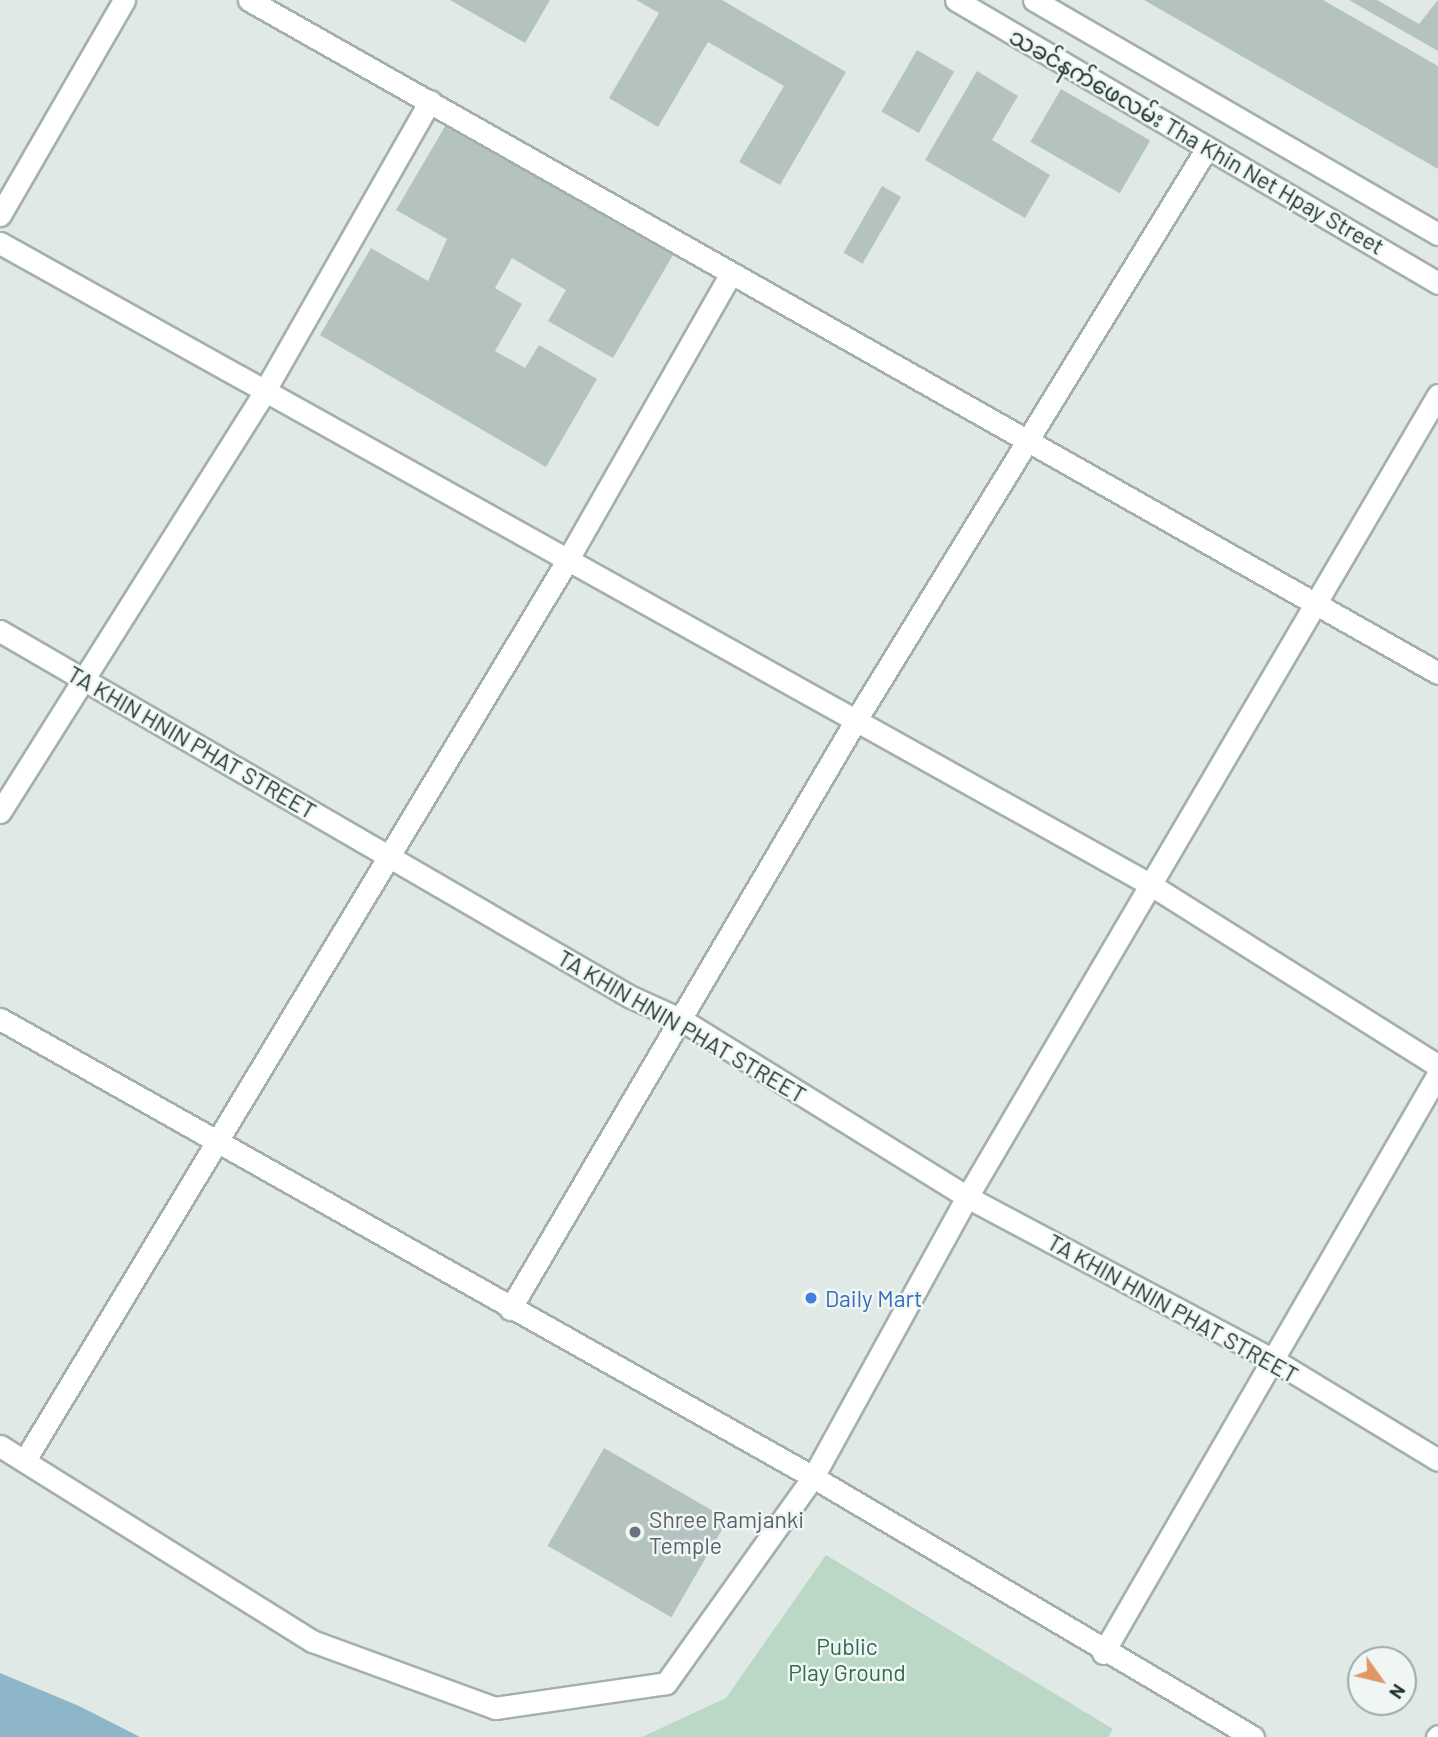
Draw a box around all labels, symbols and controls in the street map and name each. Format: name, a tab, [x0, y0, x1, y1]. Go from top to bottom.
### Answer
street label: သခင်နက်ဖေလမ်း Tha Khin Net Hpay Street	[1005, 22, 1389, 260]
street label: TA KHIN HNIN PHAT STREET	[63, 659, 321, 825]
street label: TA KHIN HNIN PHAT STREET	[553, 943, 811, 1109]
street label: TA KHIN HNIN PHAT STREET	[1043, 1228, 1303, 1388]
place label: Daily Mart	[825, 1284, 922, 1312]
marker: Daily Mart	[803, 1290, 819, 1306]
place label: Shree Ramjanki Temple	[649, 1505, 804, 1559]
marker: Shree Ramjanki Temple	[627, 1524, 643, 1540]
park label: Public Play Ground	[788, 1632, 906, 1686]
north arrow	[1347, 1646, 1417, 1716]
text: N	[1385, 1680, 1411, 1704]

